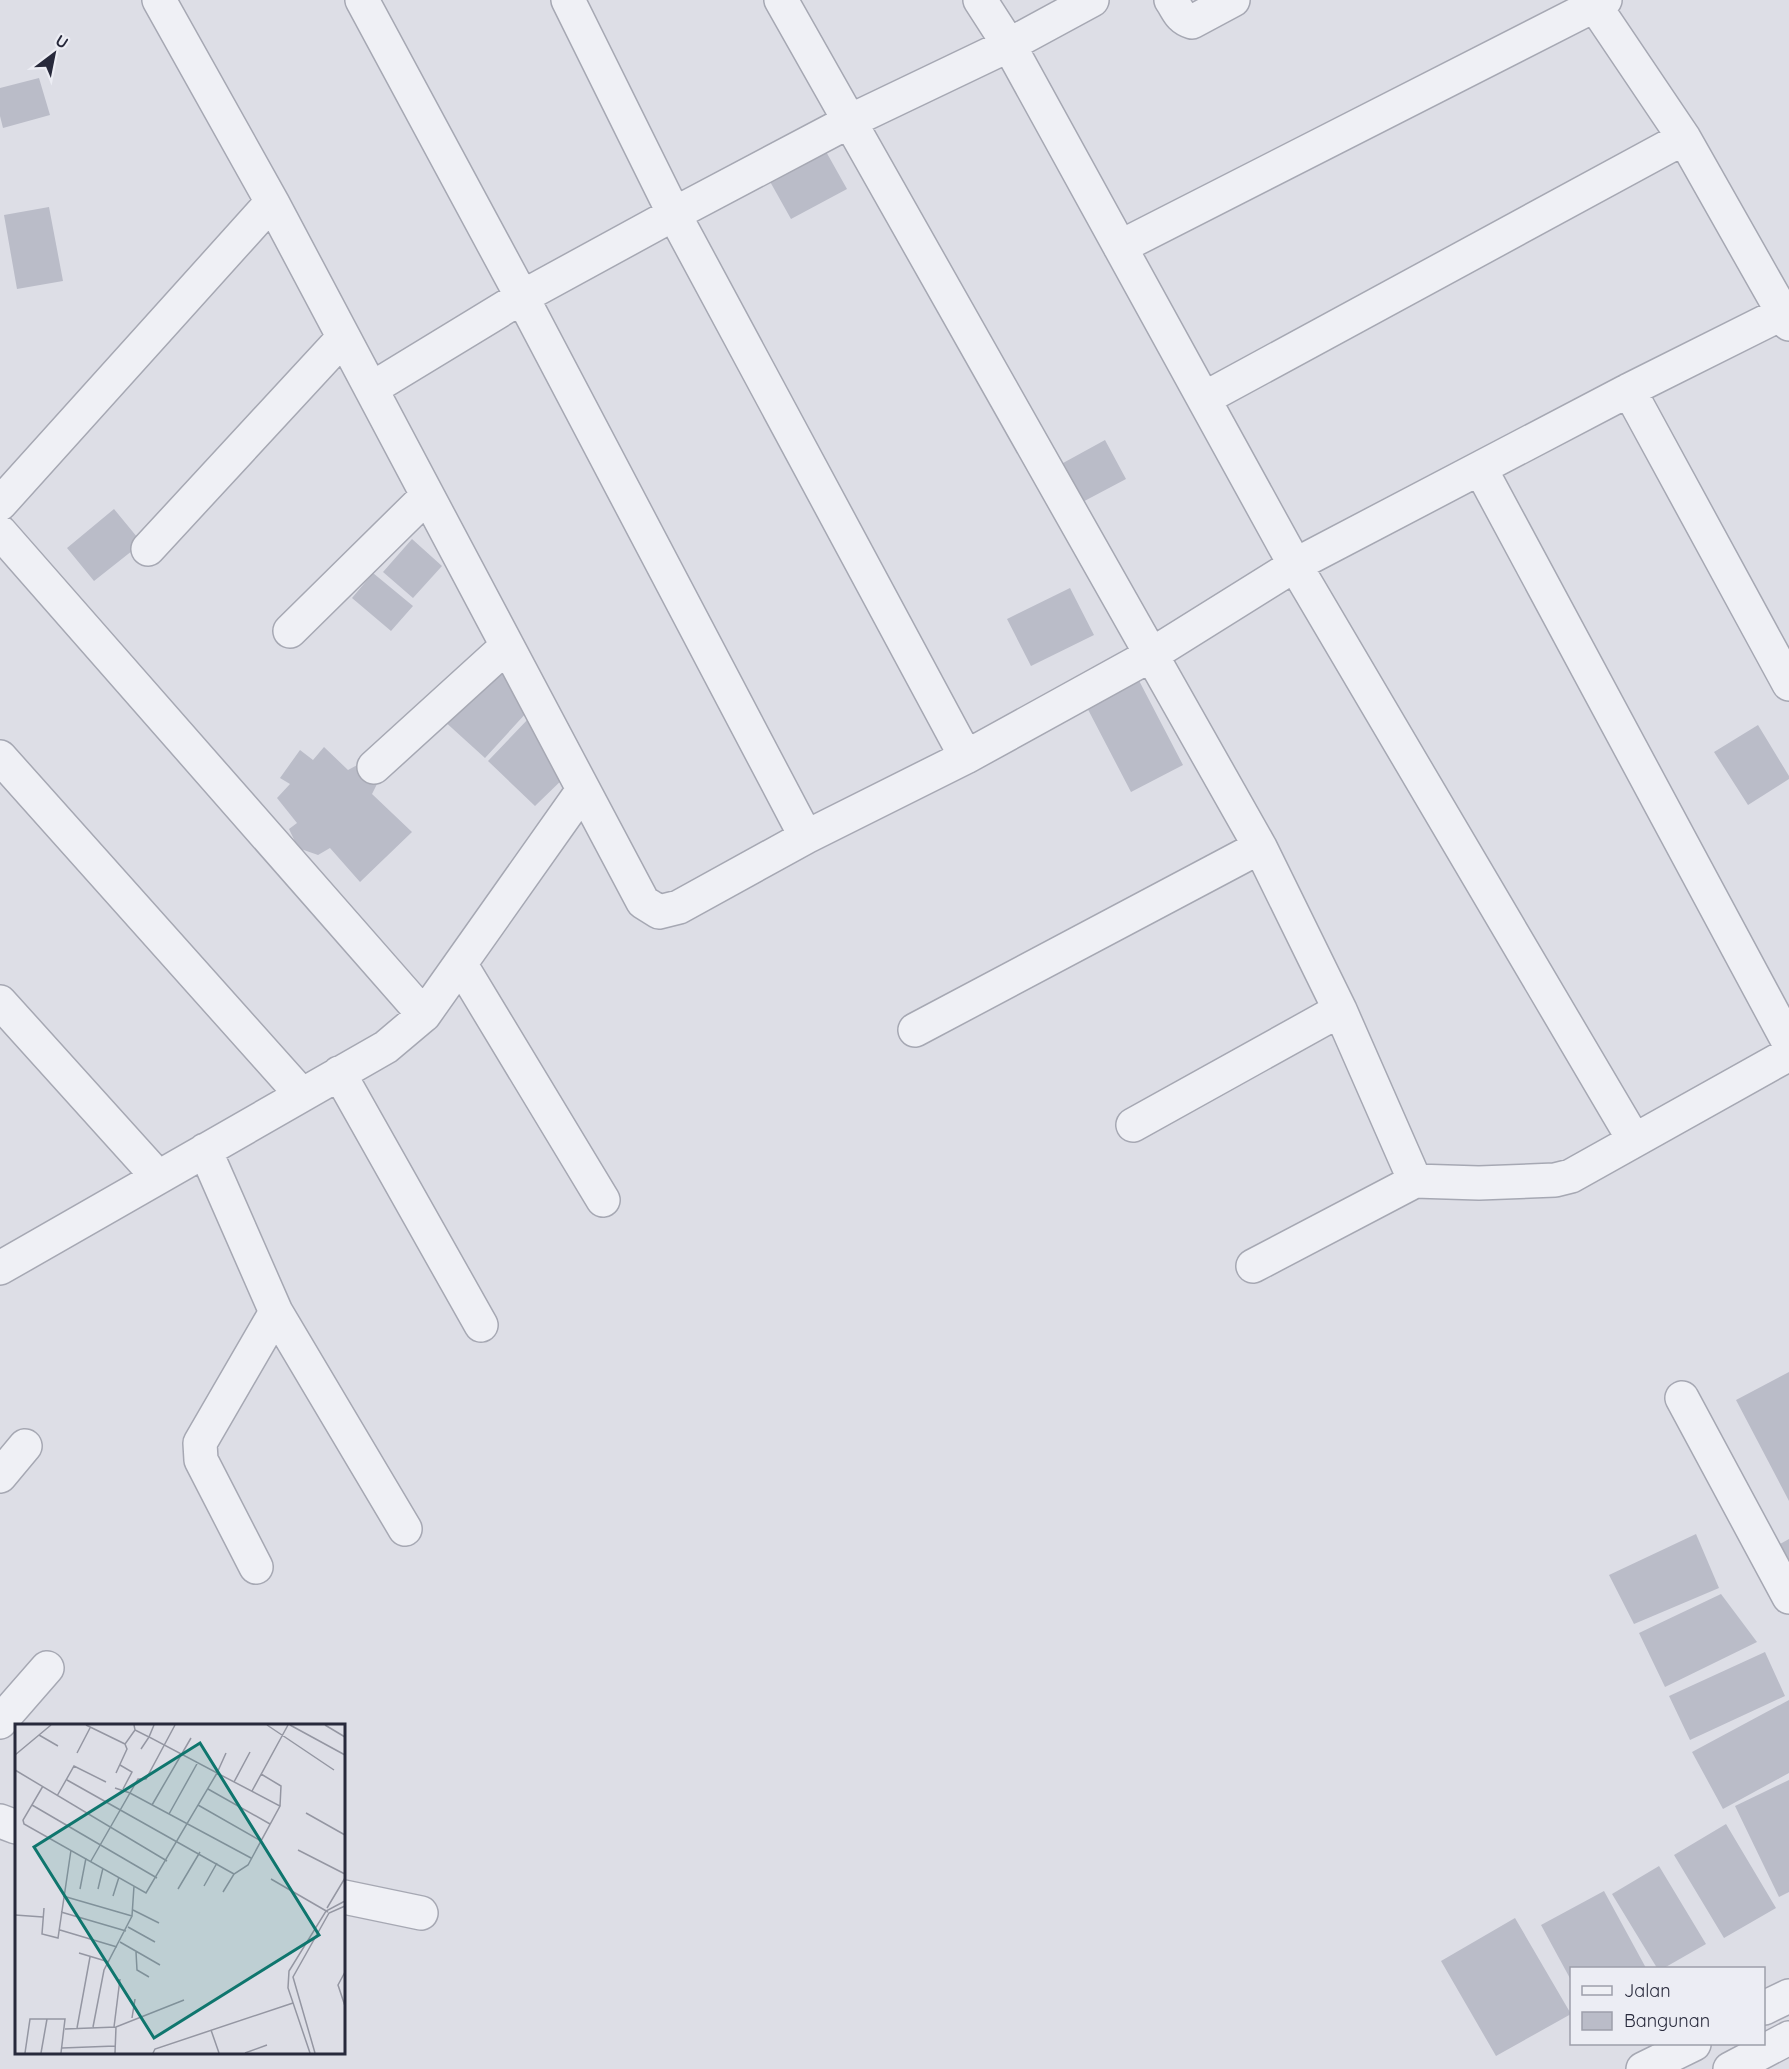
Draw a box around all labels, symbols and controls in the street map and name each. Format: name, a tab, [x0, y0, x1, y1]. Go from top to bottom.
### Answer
north arrow	[24, 24, 84, 84]
text: U	[52, 30, 72, 53]
inset map	[15, 1724, 345, 2054]
legend	[1570, 1967, 1765, 2045]
text: Jalan	[1624, 1979, 1671, 2002]
text: Bangunan	[1624, 2009, 1710, 2032]

